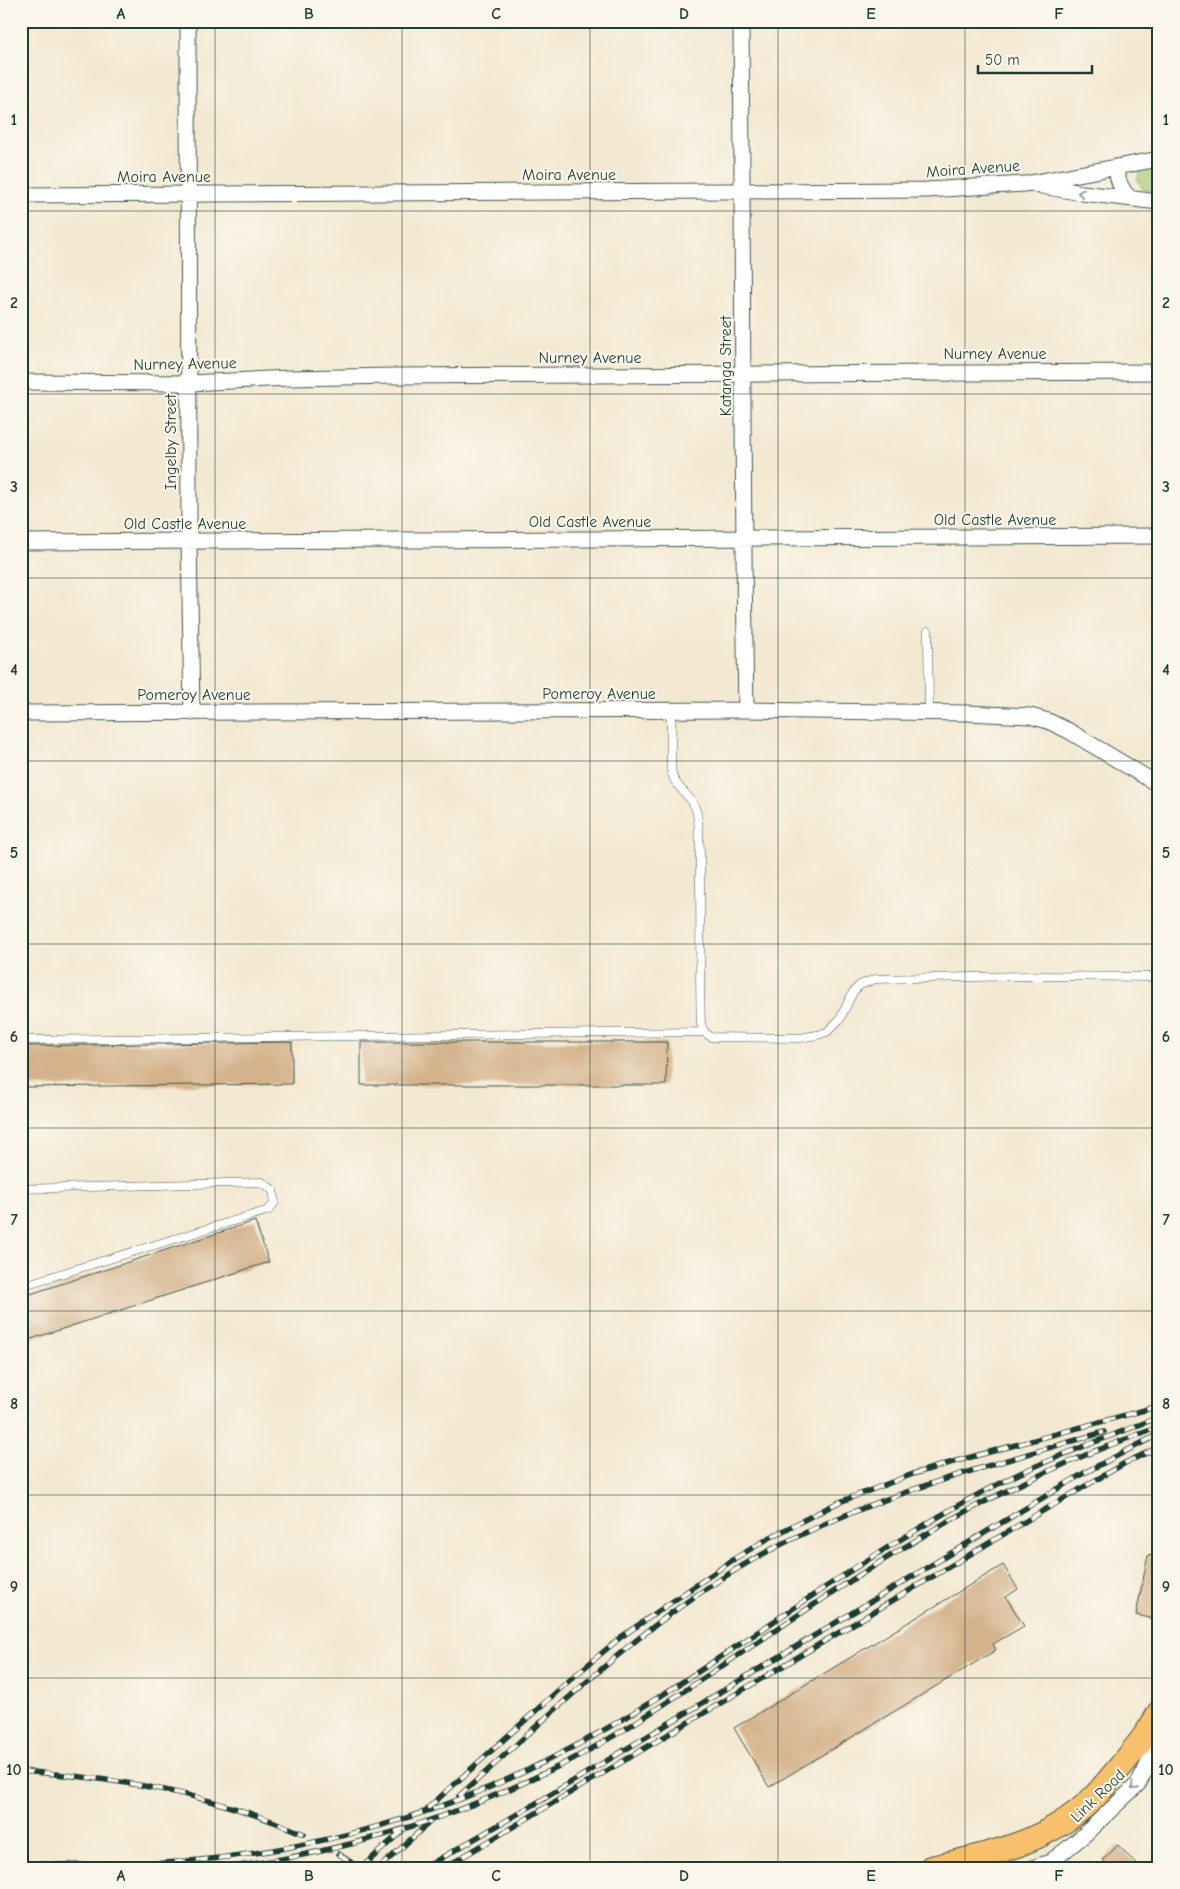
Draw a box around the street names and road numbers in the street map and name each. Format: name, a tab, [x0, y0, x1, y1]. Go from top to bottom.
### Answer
street label: Moira Avenue	[926, 157, 1020, 181]
street label: Moira Avenue	[522, 166, 616, 184]
street label: Moira Avenue	[117, 168, 211, 186]
street label: Katanga Street	[717, 315, 735, 416]
street label: Nurney Avenue	[943, 345, 1047, 363]
street label: Nurney Avenue	[538, 349, 642, 367]
street label: Nurney Avenue	[133, 354, 237, 374]
street label: Ingelby Street	[162, 394, 180, 490]
street label: Old Castle Avenue	[934, 511, 1056, 529]
street label: Old Castle Avenue	[529, 513, 651, 531]
street label: Old Castle Avenue	[124, 515, 246, 533]
street label: Pomeroy Avenue	[542, 685, 656, 703]
street label: Pomeroy Avenue	[137, 686, 251, 704]
street label: Link Road	[1067, 1766, 1129, 1826]

